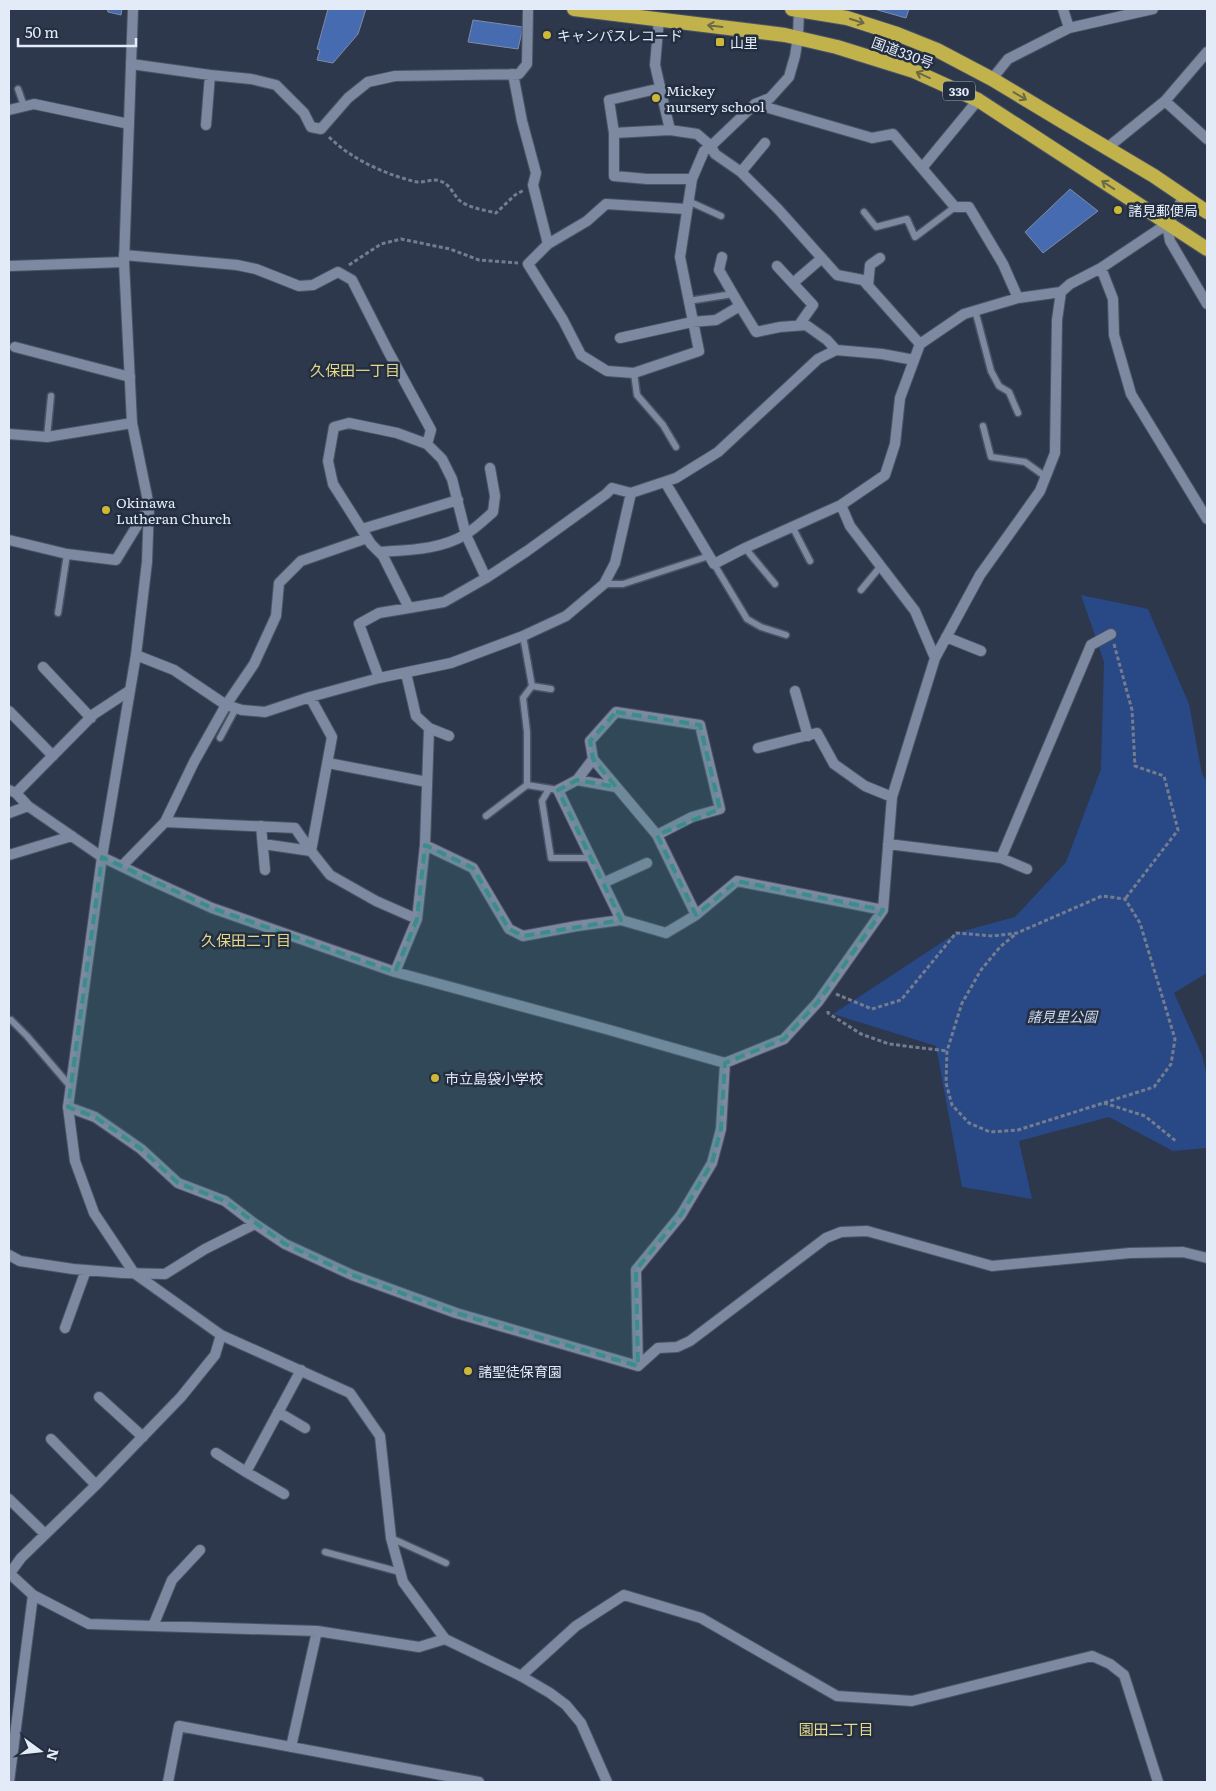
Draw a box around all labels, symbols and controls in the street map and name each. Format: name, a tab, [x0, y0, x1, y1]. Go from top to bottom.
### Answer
scale bar	[18, 15, 135, 47]
one-way arrow	[848, 17, 864, 27]
text: 50 m	[25, 20, 59, 43]
one-way arrow	[707, 21, 723, 31]
place label: キャンパスレコード	[557, 25, 683, 45]
marker: キャンパスレコード	[541, 29, 553, 41]
place label: 山里	[730, 32, 758, 52]
street label: 国道330号	[869, 32, 937, 72]
marker: 山里	[714, 36, 726, 48]
one-way arrow	[916, 70, 931, 80]
place label: Mickey nursery school	[666, 80, 765, 116]
road number: 330	[943, 82, 975, 100]
one-way arrow	[1012, 91, 1026, 101]
marker: Mickey nursery school	[650, 92, 662, 104]
one-way arrow	[1101, 179, 1115, 189]
place label: 諸見郵便局	[1128, 200, 1198, 220]
marker: 諸見郵便局	[1112, 204, 1124, 216]
district label: 久保田一丁目	[310, 358, 400, 381]
place label: Okinawa Lutheran Church	[116, 492, 231, 528]
marker: Okinawa Lutheran Church	[100, 504, 112, 516]
district label: 久保田二丁目	[201, 928, 291, 951]
park label: 諸見里公園	[1027, 1006, 1099, 1026]
place label: 市立島袋小学校	[445, 1068, 543, 1088]
marker: 市立島袋小学校	[429, 1072, 441, 1084]
place label: 諸聖徒保育園	[478, 1361, 562, 1381]
marker: 諸聖徒保育園	[462, 1365, 474, 1377]
district label: 園田二丁目	[798, 1717, 874, 1740]
north arrow	[15, 1726, 65, 1776]
text: N	[42, 1746, 65, 1763]

